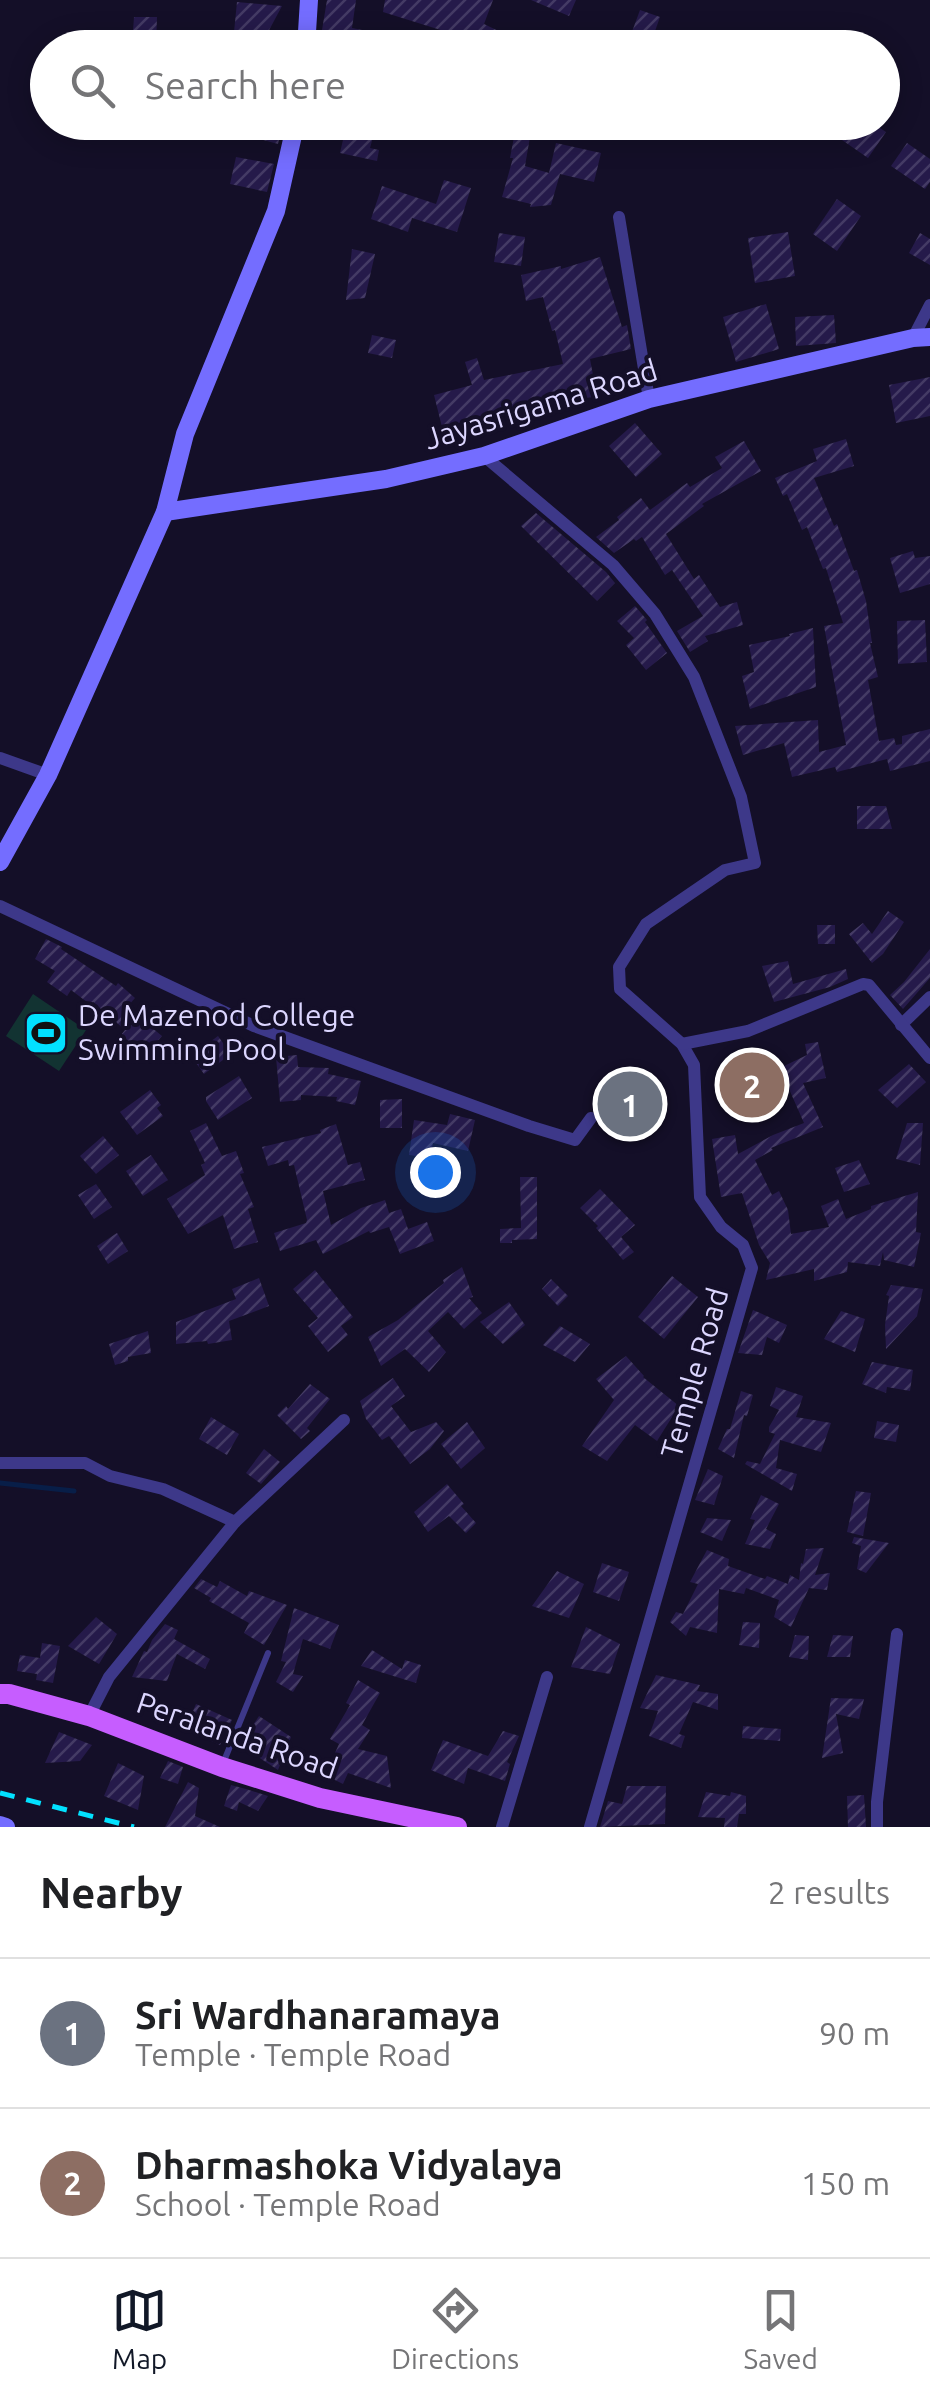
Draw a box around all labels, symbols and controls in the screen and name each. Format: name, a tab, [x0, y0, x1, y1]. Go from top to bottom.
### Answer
search box	[30, 30, 900, 140]
icon: search	[65, 58, 120, 113]
text: Search here	[145, 64, 346, 106]
street label: Jayasrigama Road	[420, 352, 661, 456]
place label: De Mazenod College Swimming Pool	[78, 998, 355, 1066]
sports icon: De Mazenod College Swimming Pool	[23, 1010, 69, 1056]
pin: 2	[720, 1048, 784, 1122]
pin: 1	[598, 1066, 662, 1142]
your location	[410, 1147, 461, 1198]
street label: Temple Road	[653, 1284, 735, 1462]
street label: Peralanda Road	[132, 1685, 342, 1785]
text: Nearby	[40, 1869, 183, 1916]
text: 2 results	[768, 1874, 890, 1910]
text: Sri Wardhanaramaya	[135, 1994, 501, 2036]
text: 1	[63, 2015, 82, 2051]
text: 90 m	[819, 2015, 890, 2051]
text: Temple · Temple Road	[135, 2036, 451, 2072]
text: Dharmashoka Vidyalaya	[135, 2144, 563, 2186]
text: 2	[63, 2165, 82, 2201]
text: 150 m	[801, 2165, 890, 2201]
text: School · Temple Road	[135, 2186, 441, 2222]
tab: Map	[112, 2283, 167, 2374]
tab: Directions	[391, 2283, 519, 2374]
tab: Saved	[743, 2283, 818, 2374]

